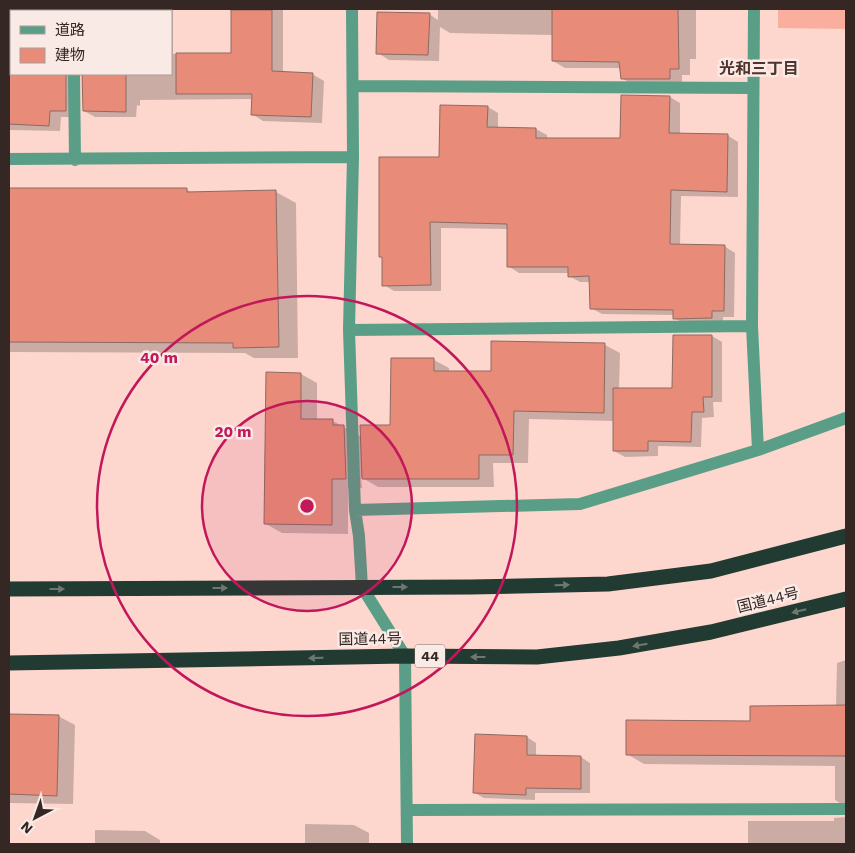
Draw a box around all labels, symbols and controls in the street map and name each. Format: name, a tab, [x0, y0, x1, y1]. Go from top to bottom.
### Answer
legend	[10, 10, 172, 75]
text: 道路	[55, 21, 85, 39]
text: 建物	[55, 46, 85, 64]
district label: 光和三丁目	[719, 59, 799, 78]
text: 40 m	[140, 349, 178, 367]
text: 20 m	[214, 423, 252, 441]
centre of rings	[298, 497, 316, 515]
one-way arrow	[555, 581, 571, 589]
one-way arrow	[392, 583, 408, 591]
one-way arrow	[212, 584, 228, 592]
street label: 国道44号	[735, 584, 801, 616]
one-way arrow	[50, 585, 66, 593]
one-way arrow	[791, 607, 806, 615]
street label: 国道44号	[338, 629, 402, 649]
one-way arrow	[632, 641, 648, 649]
road number: 44	[415, 644, 445, 668]
one-way arrow	[470, 653, 486, 661]
one-way arrow	[308, 654, 324, 662]
north arrow	[10, 793, 60, 843]
text: N	[17, 818, 36, 837]

